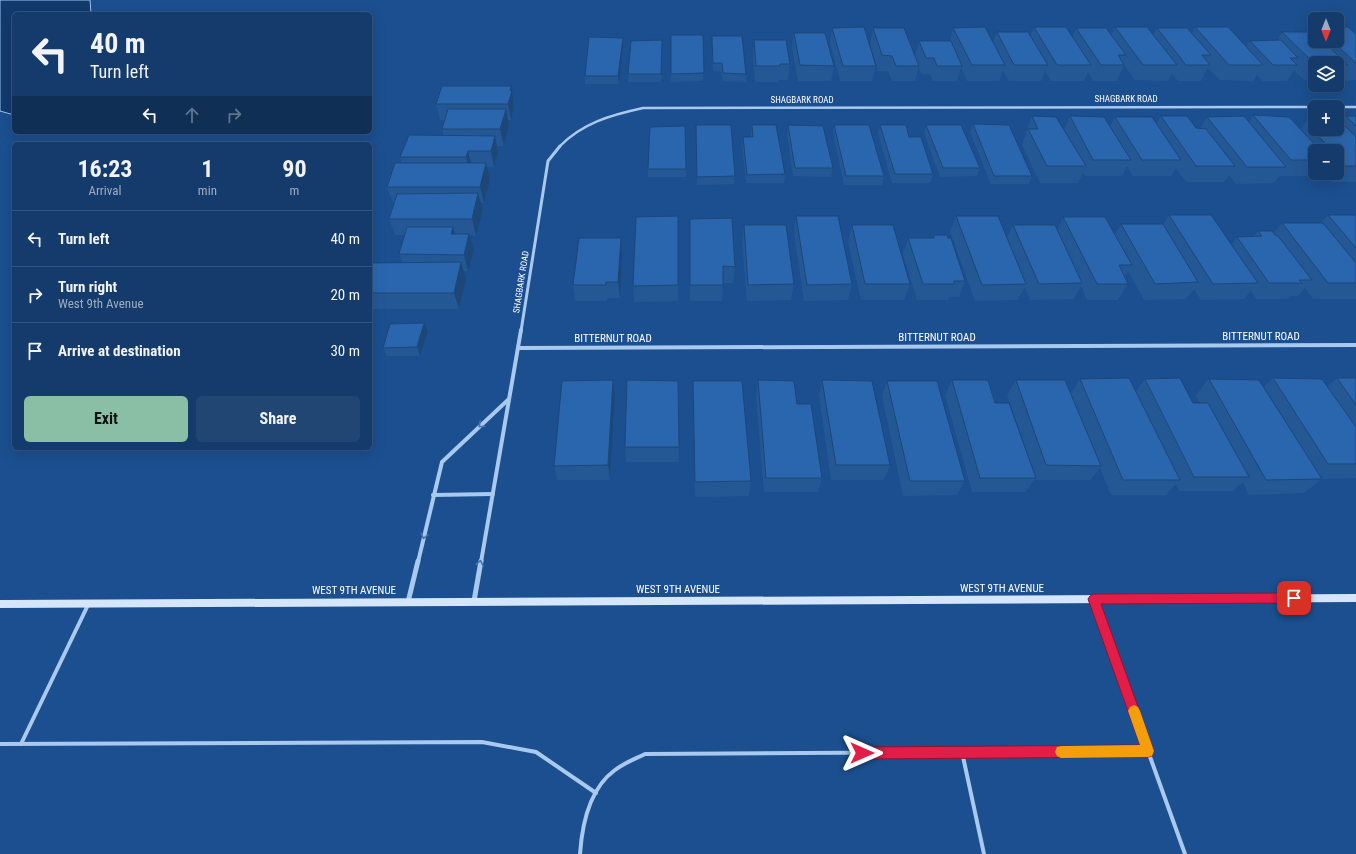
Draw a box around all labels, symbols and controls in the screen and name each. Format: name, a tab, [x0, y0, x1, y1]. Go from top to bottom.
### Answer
north arrow	[1308, 12, 1344, 48]
map controls	[1308, 12, 1344, 180]
text: 40 m	[90, 27, 146, 60]
icon: left	[24, 28, 76, 80]
button: layers	[1308, 56, 1344, 92]
text: Turn left	[90, 61, 149, 82]
street label: SHAGBARK ROAD	[1094, 94, 1158, 104]
street label: SHAGBARK ROAD	[770, 95, 834, 105]
button: +	[1308, 100, 1344, 136]
icon: left	[139, 104, 161, 126]
icon: ahead	[181, 104, 203, 126]
icon: right	[223, 104, 245, 126]
button: −	[1308, 144, 1344, 180]
text: 16:23	[77, 155, 132, 183]
text: 1	[201, 155, 213, 183]
text: 90	[282, 155, 307, 183]
text: Arrival	[88, 183, 121, 198]
text: min	[198, 183, 217, 198]
text: m	[290, 183, 299, 198]
icon: left	[24, 228, 46, 250]
text: Turn left	[58, 230, 109, 248]
text: 40 m	[330, 230, 360, 248]
street label: SHAGBARK ROAD	[511, 250, 531, 314]
text: Turn right	[58, 278, 117, 296]
icon: right	[24, 284, 46, 306]
text: 20 m	[330, 286, 360, 304]
text: West 9th Avenue	[58, 296, 144, 311]
street label: BITTERNUT ROAD	[1222, 330, 1300, 343]
street label: BITTERNUT ROAD	[898, 331, 976, 344]
street label: BITTERNUT ROAD	[574, 332, 652, 345]
icon: arrive	[24, 340, 46, 362]
text: Arrive at destination	[58, 342, 181, 360]
text: 30 m	[330, 342, 360, 360]
button: Exit	[24, 396, 188, 442]
button: Share	[196, 396, 360, 442]
one-way arrow	[478, 421, 486, 428]
one-way arrow	[420, 533, 428, 539]
one-way arrow	[476, 560, 484, 567]
pin	[1277, 581, 1311, 615]
street label: WEST 9TH AVENUE	[960, 582, 1045, 595]
street label: WEST 9TH AVENUE	[636, 583, 721, 596]
street label: WEST 9TH AVENUE	[312, 584, 397, 597]
icon: arrive	[1283, 587, 1305, 609]
position arrow	[841, 732, 883, 774]

